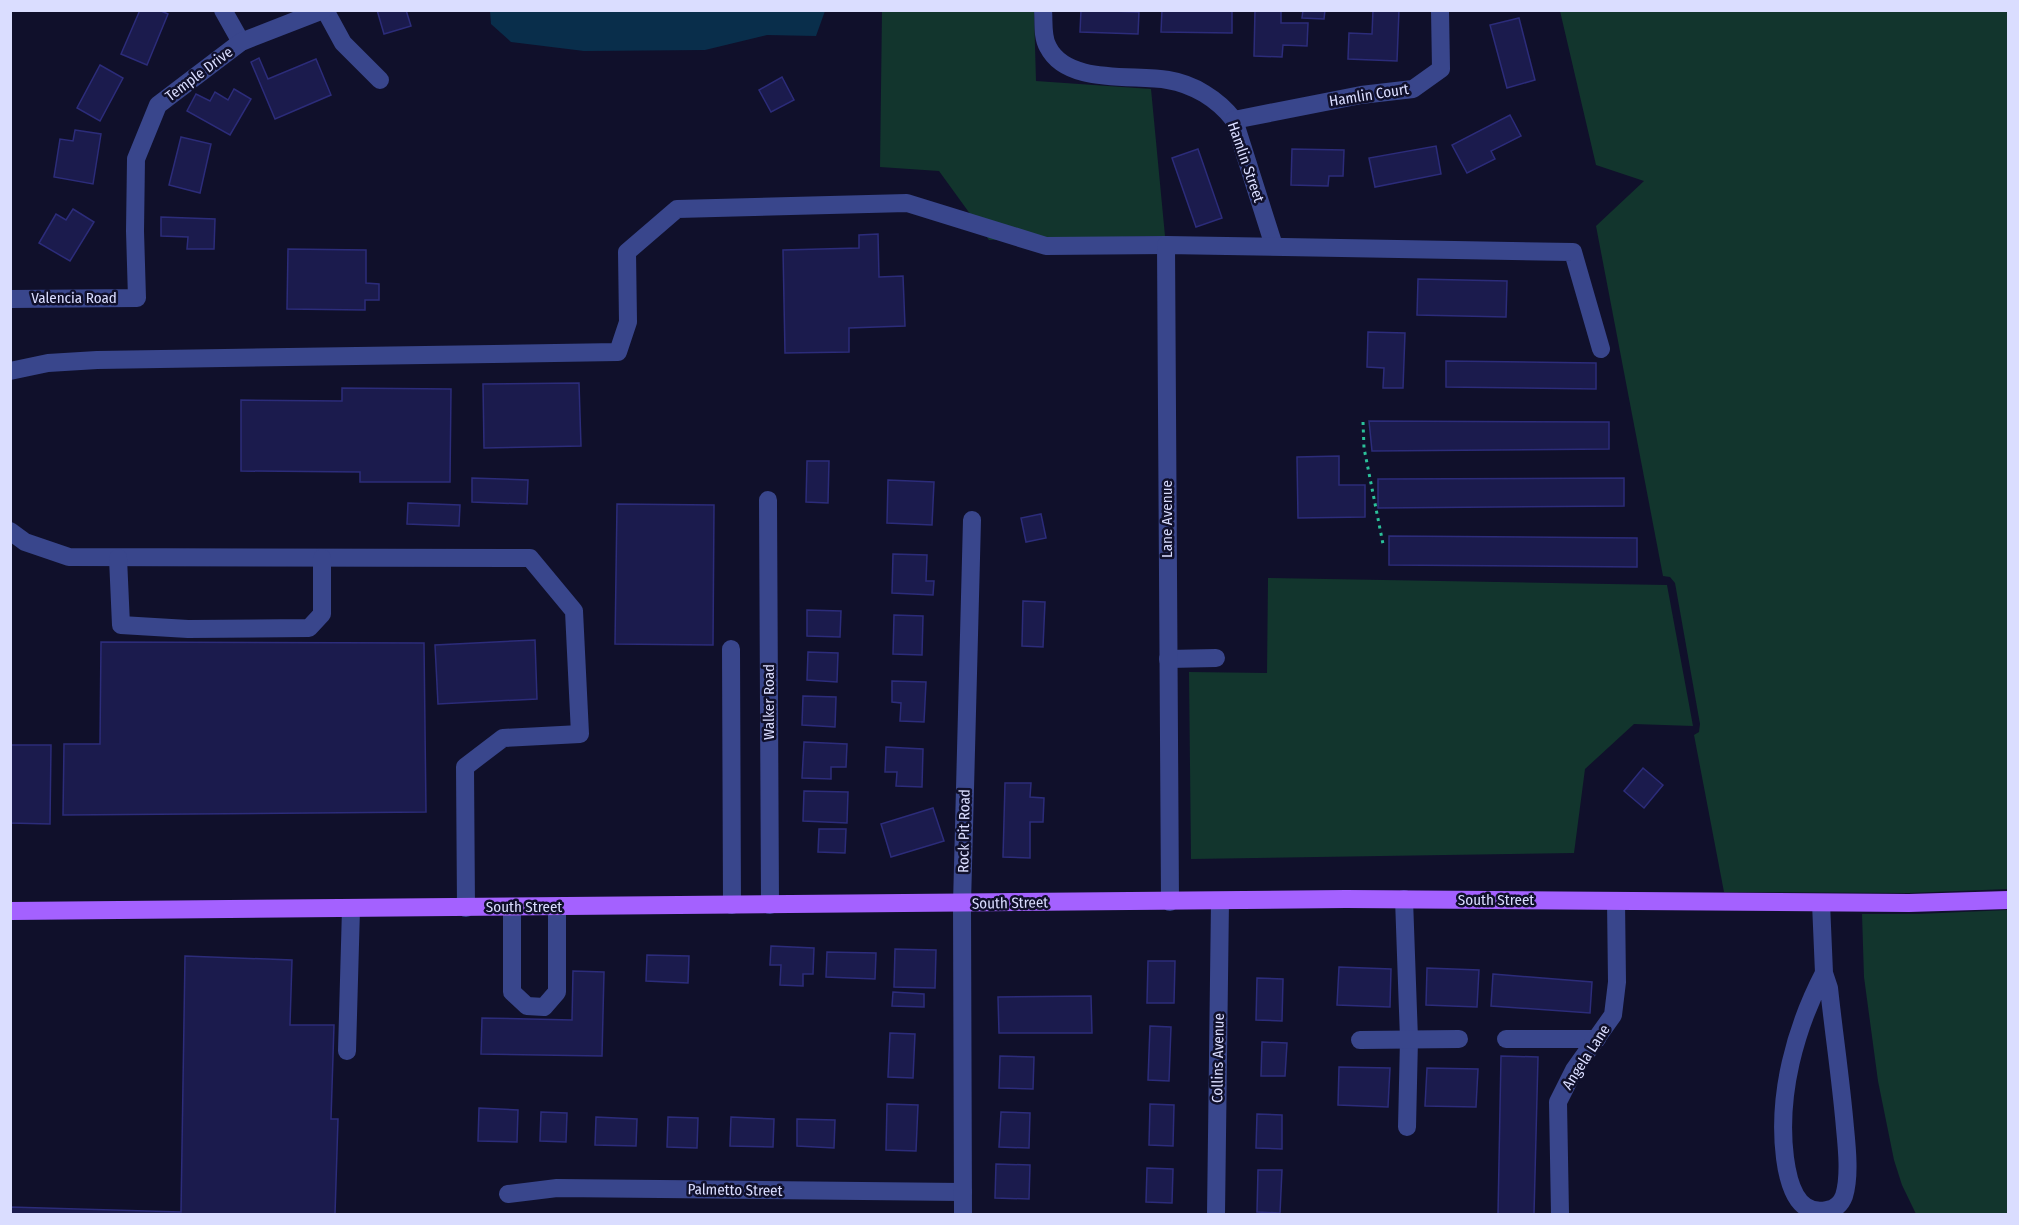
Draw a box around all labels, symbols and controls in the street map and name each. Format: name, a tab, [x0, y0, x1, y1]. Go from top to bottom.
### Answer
street label: Temple Drive	[162, 43, 236, 105]
street label: Hamlin Court	[1328, 80, 1410, 110]
street label: Hamlin Street	[1224, 119, 1268, 205]
street label: Valencia Road	[31, 289, 117, 307]
street label: Lane Avenue	[1158, 480, 1176, 558]
street label: Walker Road	[760, 664, 778, 740]
street label: Rock Pit Road	[954, 789, 974, 873]
street label: South Street	[1458, 891, 1534, 909]
street label: South Street	[972, 893, 1048, 913]
street label: South Street	[486, 898, 562, 916]
street label: Collins Avenue	[1208, 1013, 1228, 1103]
street label: Angela Lane	[1558, 1021, 1614, 1093]
street label: Palmetto Street	[687, 1180, 783, 1200]

